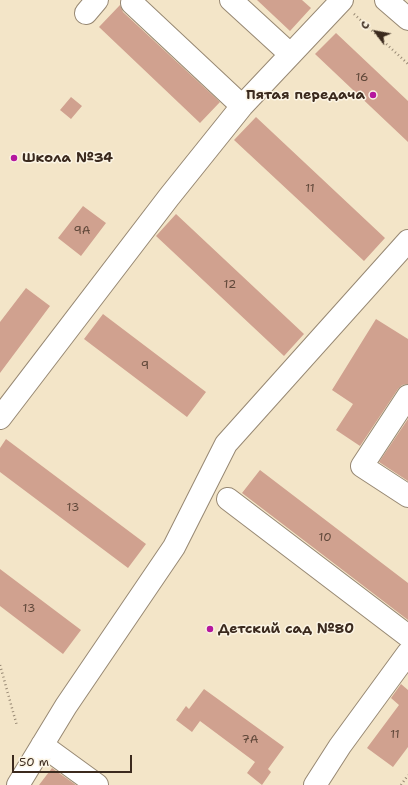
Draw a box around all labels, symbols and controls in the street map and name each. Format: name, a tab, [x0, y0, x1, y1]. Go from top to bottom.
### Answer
north arrow	[356, 12, 396, 52]
text: С	[357, 19, 374, 32]
house number: 16	[355, 71, 369, 85]
place label: Пятая передача	[246, 87, 365, 103]
marker: Пятая передача	[368, 90, 378, 100]
place label: Школа №34	[22, 150, 113, 166]
marker: Школа №34	[9, 153, 19, 163]
house number: 11	[305, 182, 315, 196]
house number: 9А	[73, 224, 91, 238]
house number: 12	[224, 278, 236, 292]
house number: 9	[141, 359, 149, 373]
house number: 13	[67, 501, 79, 515]
house number: 10	[318, 531, 332, 545]
house number: 13	[23, 602, 35, 616]
place label: Детский сад №80	[218, 621, 354, 637]
marker: Детский сад №80	[205, 624, 215, 634]
house number: 11	[390, 728, 400, 742]
house number: 7А	[241, 733, 259, 747]
scale bar	[14, 747, 134, 773]
text: 50 m	[19, 754, 49, 770]

